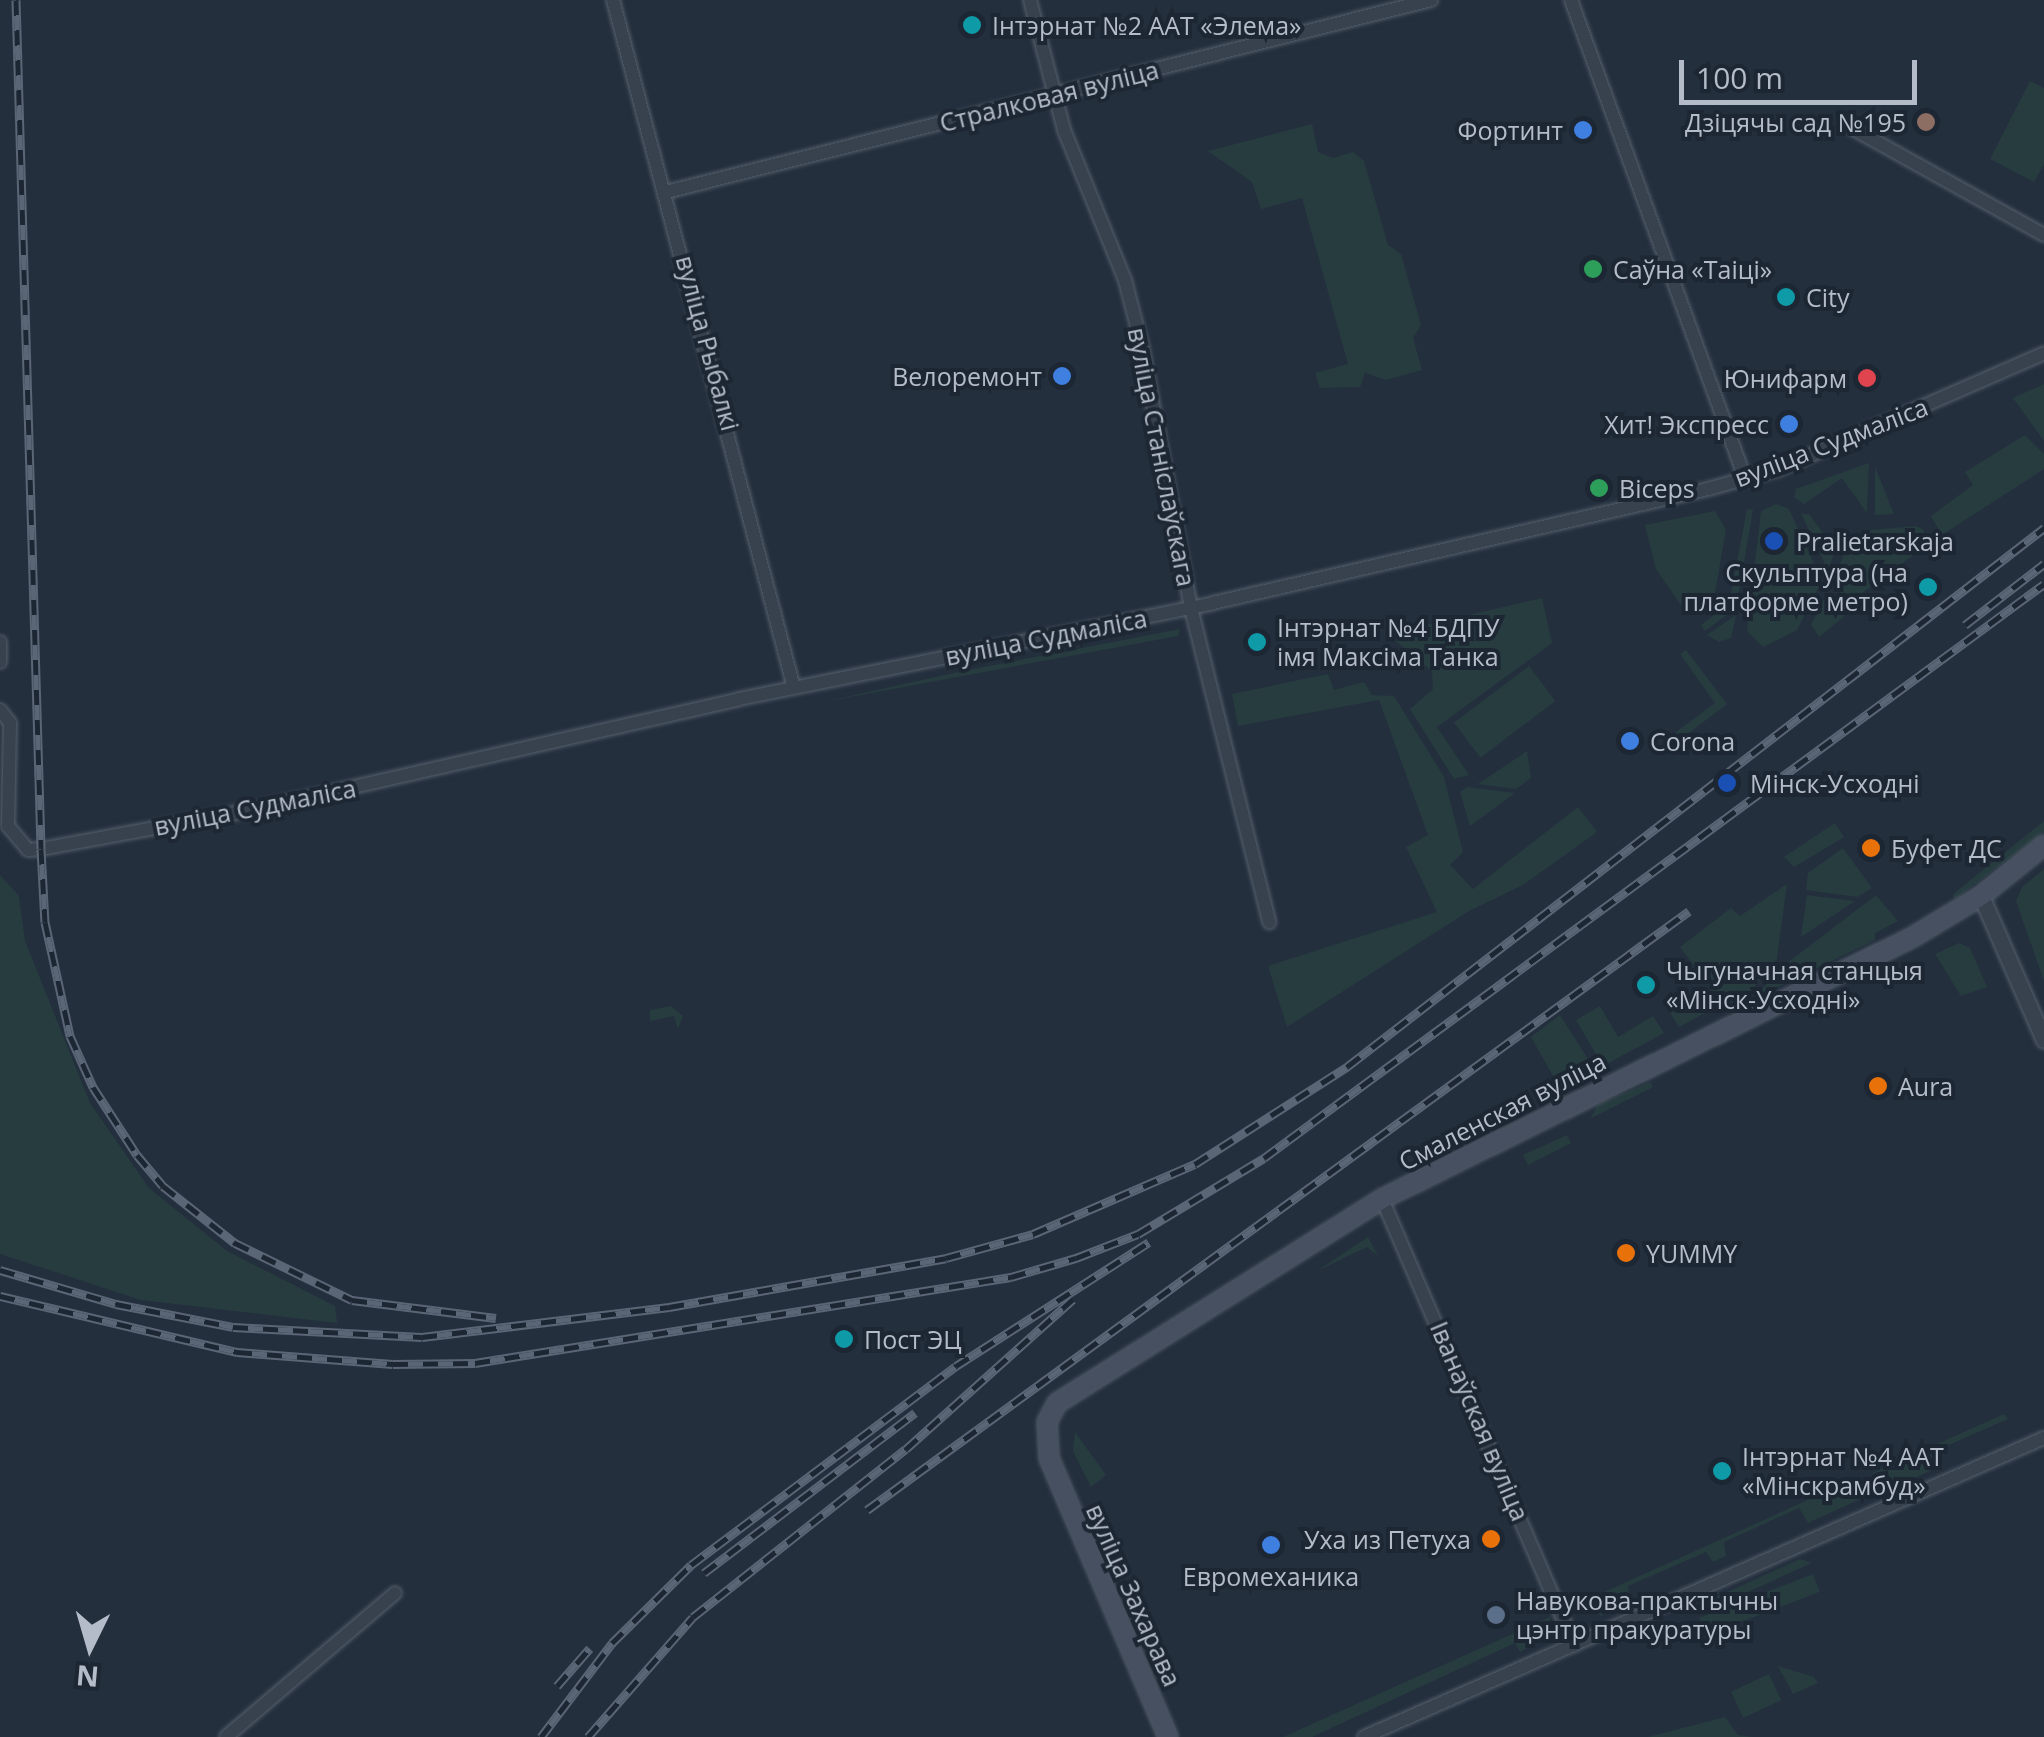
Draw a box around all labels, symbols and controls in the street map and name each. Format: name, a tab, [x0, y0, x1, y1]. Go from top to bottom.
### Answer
place label: Інтэрнат №2 ААТ «Элема»	[992, 10, 1301, 40]
marker: Інтэрнат №2 ААТ «Элема»	[961, 14, 983, 36]
scale bar	[1684, 40, 1922, 102]
street label: Стралковая вуліца	[936, 54, 1162, 138]
text: 100 m	[1696, 57, 1783, 98]
place label: Дзіцячы сад №195	[1685, 107, 1906, 137]
marker: Дзіцячы сад №195	[1915, 111, 1937, 133]
place label: Фортинт	[1457, 115, 1563, 145]
marker: Фортинт	[1572, 119, 1594, 141]
street label: вуліца Рыбалкі	[670, 252, 746, 434]
place label: Саўна «Таіці»	[1613, 254, 1772, 284]
marker: Саўна «Таіці»	[1582, 258, 1604, 280]
place label: City	[1806, 282, 1849, 312]
marker: City	[1775, 286, 1797, 308]
street label: вуліца Станіслаўскага	[1122, 325, 1202, 589]
place label: Велоремонт	[892, 361, 1042, 391]
place label: Юнифарм	[1724, 363, 1847, 393]
marker: Велоремонт	[1051, 365, 1073, 387]
marker: Юнифарм	[1856, 367, 1878, 389]
street label: вуліца Судмаліса	[1730, 391, 1932, 493]
place label: Хит! Экспресс	[1604, 409, 1769, 439]
marker: Хит! Экспресс	[1778, 413, 1800, 435]
place label: Biceps	[1619, 473, 1695, 503]
marker: Biceps	[1588, 477, 1610, 499]
place label: Pralietarskaja	[1796, 526, 1954, 556]
marker: Pralietarskaja	[1761, 528, 1787, 554]
place label: Скульптура (на платформе метро)	[1684, 558, 1908, 617]
marker: Скульптура (на платформе метро)	[1917, 576, 1939, 598]
street label: вуліца Судмаліса	[943, 603, 1149, 671]
place label: Інтэрнат №4 БДПУ імя Максіма Танка	[1277, 613, 1499, 672]
marker: Інтэрнат №4 БДПУ імя Максіма Танка	[1246, 631, 1268, 653]
place label: Corona	[1650, 726, 1735, 756]
marker: Corona	[1619, 730, 1641, 752]
place label: Мінск-Усходні	[1750, 768, 1920, 798]
marker: Мінск-Усходні	[1714, 770, 1740, 796]
street label: вуліца Судмаліса	[152, 773, 358, 841]
place label: Буфет ДС	[1891, 833, 2002, 863]
marker: Буфет ДС	[1860, 837, 1882, 859]
place label: Чыгуначная станцыя «Мінск-Усходні»	[1666, 956, 1923, 1015]
marker: Чыгуначная станцыя «Мінск-Усходні»	[1635, 974, 1657, 996]
street label: Смаленская вуліца	[1393, 1046, 1611, 1176]
place label: Aura	[1898, 1071, 1953, 1101]
marker: Aura	[1867, 1075, 1889, 1097]
place label: YUMMY	[1646, 1238, 1737, 1268]
marker: YUMMY	[1615, 1242, 1637, 1264]
street label: Іванаўская вуліца	[1424, 1317, 1536, 1525]
place label: Пост ЭЦ	[864, 1324, 962, 1354]
marker: Пост ЭЦ	[833, 1328, 855, 1350]
place label: Інтэрнат №4 ААТ «Мінскрамбуд»	[1742, 1442, 1944, 1501]
marker: Інтэрнат №4 ААТ «Мінскрамбуд»	[1711, 1460, 1733, 1482]
street label: вуліца Захарава	[1080, 1499, 1188, 1691]
place label: Уха из Петуха	[1304, 1524, 1471, 1554]
marker: Уха из Петуха	[1480, 1528, 1502, 1550]
marker: Евромеханика	[1260, 1534, 1282, 1556]
place label: Евромеханика	[1183, 1561, 1359, 1591]
place label: Навукова-практычны цэнтр пракуратуры	[1516, 1586, 1778, 1645]
north arrow	[40, 1597, 140, 1697]
marker: Навукова-практычны цэнтр пракуратуры	[1485, 1604, 1507, 1626]
text: N	[74, 1657, 100, 1697]

